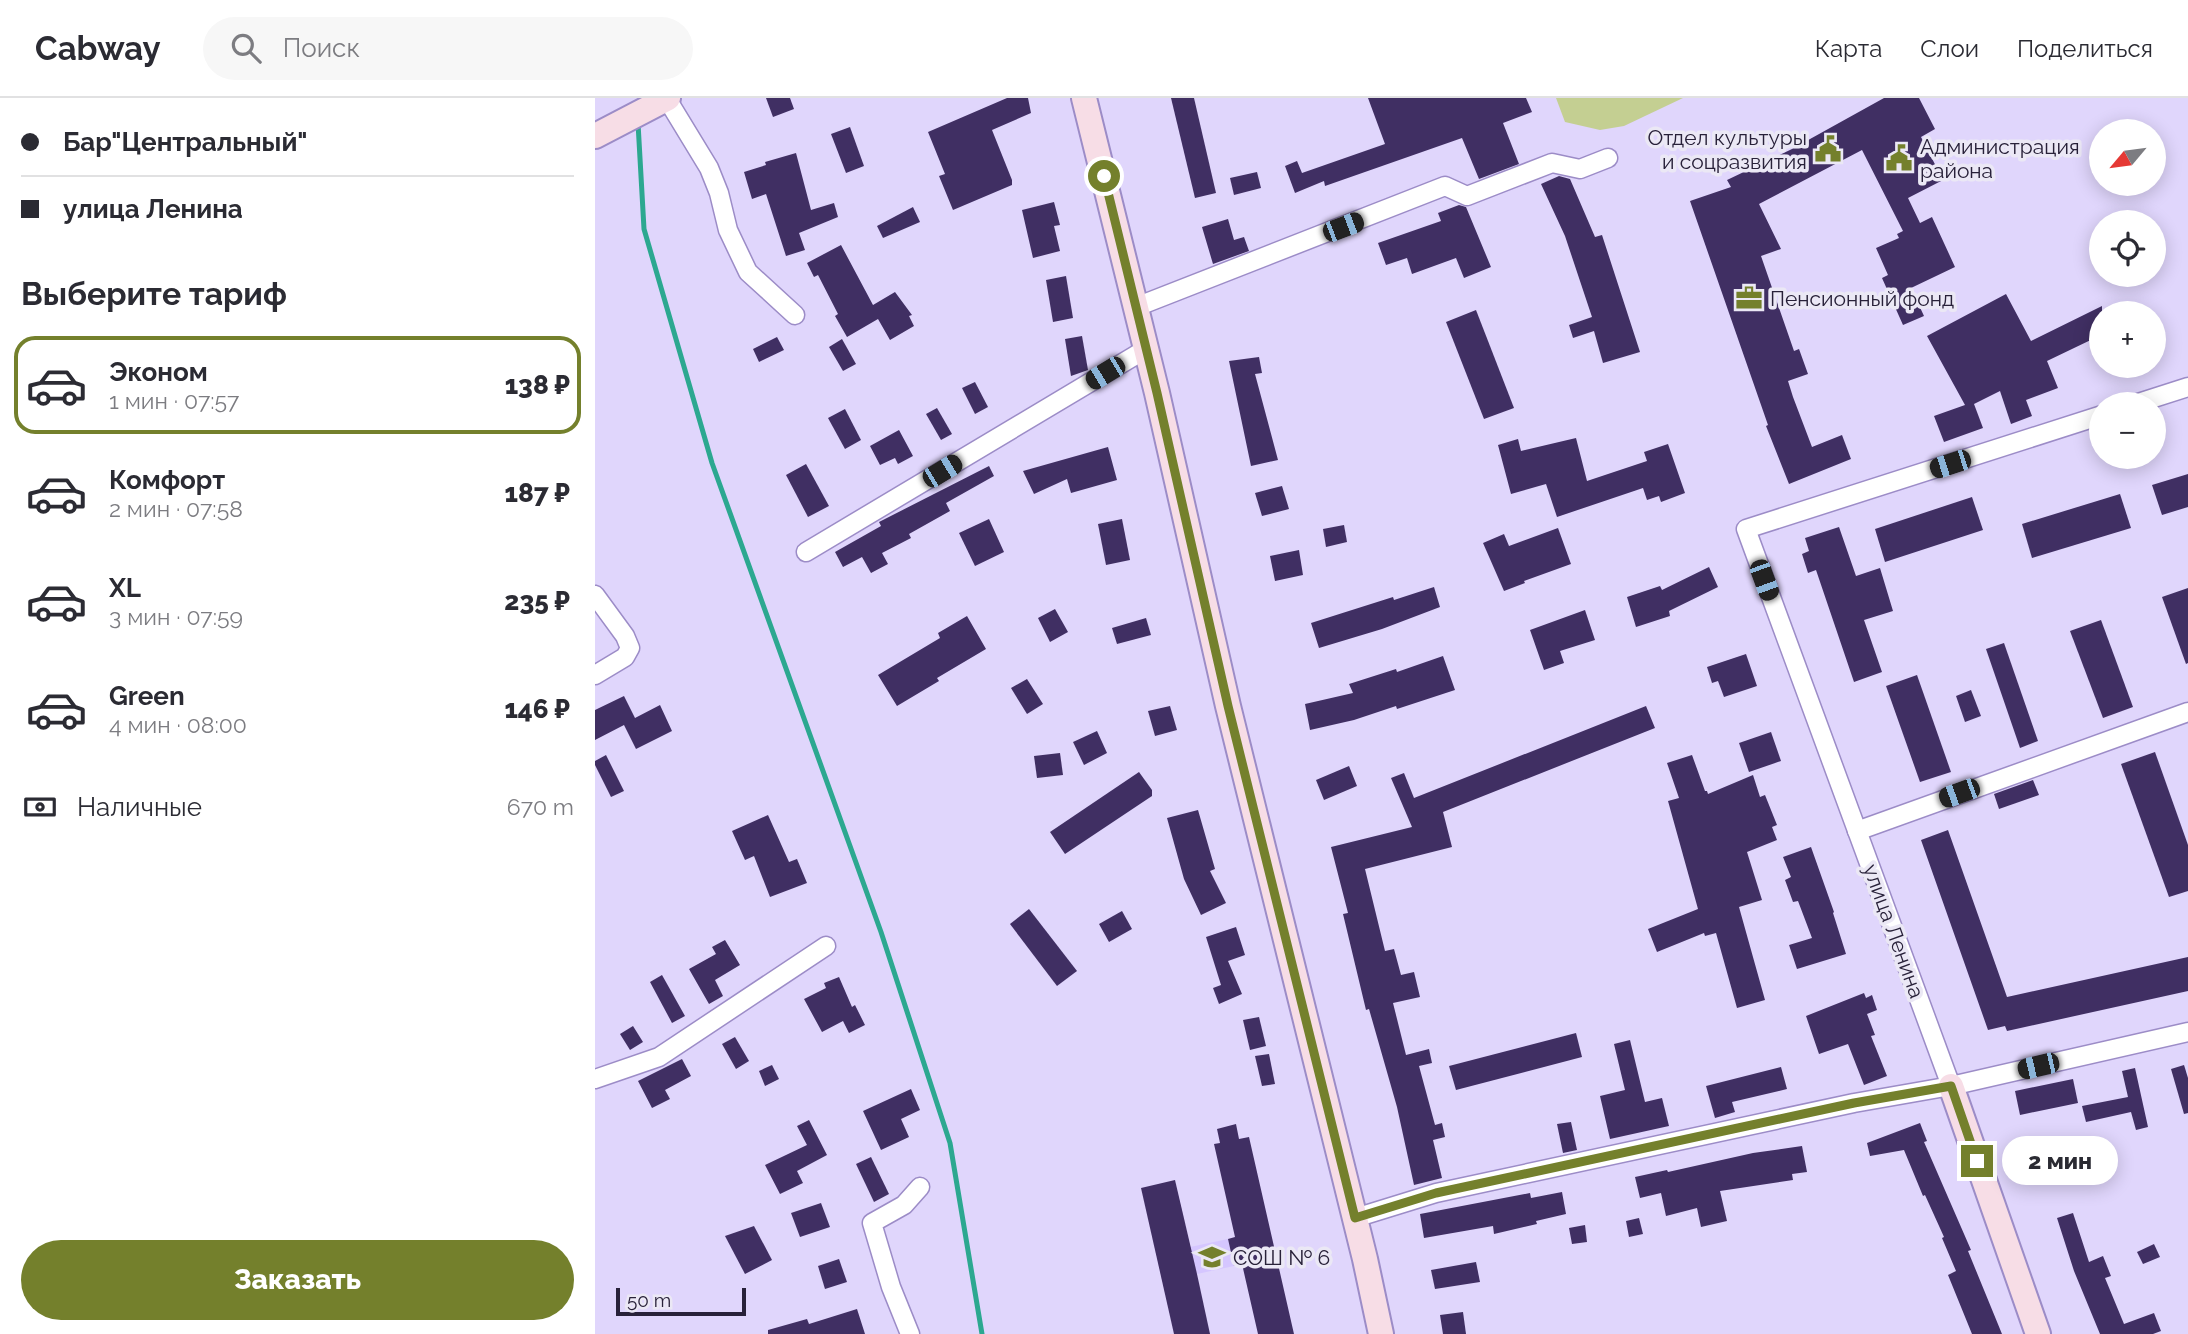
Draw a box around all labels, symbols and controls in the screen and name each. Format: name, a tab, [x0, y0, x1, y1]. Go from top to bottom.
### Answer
search box	[203, 17, 693, 80]
text: Cabway	[35, 29, 161, 68]
icon: search	[227, 29, 265, 67]
text: Поиск	[283, 33, 360, 63]
text: Карта	[1815, 34, 1882, 63]
text: Слои	[1920, 34, 1979, 63]
text: Поделиться	[2017, 34, 2153, 63]
north arrow	[2089, 119, 2167, 196]
map controls	[2089, 119, 2166, 469]
place label: Отдел культуры и соцразвития	[1647, 125, 1807, 174]
text: Бар"Центральный"	[63, 127, 308, 157]
public building icon: Отдел культуры и соцразвития	[1813, 134, 1843, 164]
place label: Администрация района	[1920, 134, 2080, 183]
public building icon: Администрация района	[1884, 143, 1914, 173]
route start	[1088, 160, 1120, 192]
text: улица Ленина	[63, 194, 243, 224]
car	[1320, 210, 1367, 244]
button: locate	[2089, 210, 2166, 287]
text: Выберите тариф	[21, 275, 287, 312]
office icon: Пенсионный фонд	[1734, 283, 1764, 313]
place label: Пенсионный фонд	[1770, 286, 1954, 311]
button: +	[2089, 301, 2166, 378]
car	[1082, 353, 1129, 393]
icon: car	[25, 354, 88, 417]
text: Эконом	[109, 357, 208, 387]
text: 138 ₽	[505, 370, 570, 400]
text: 1 мин · 07:57	[109, 387, 239, 414]
button: −	[2089, 392, 2166, 469]
car	[1927, 448, 1974, 480]
car	[919, 451, 966, 491]
icon: car	[25, 462, 88, 525]
text: Комфорт	[109, 465, 225, 495]
text: 187 ₽	[504, 478, 570, 508]
text: 2 мин · 07:58	[109, 495, 243, 522]
car	[1747, 557, 1782, 603]
icon: car	[25, 570, 88, 633]
text: XL	[109, 573, 141, 603]
text: 235 ₽	[504, 586, 570, 616]
text: 3 мин · 07:59	[109, 603, 243, 630]
icon: car	[25, 678, 88, 741]
text: Green	[109, 681, 185, 711]
text: 146 ₽	[504, 694, 570, 724]
text: 4 мин · 08:00	[109, 711, 247, 738]
car	[1936, 776, 1983, 810]
icon: cash	[21, 788, 59, 826]
text: Наличные	[77, 792, 202, 822]
text: 670 m	[507, 793, 574, 820]
street label: улица Ленина	[1858, 861, 1930, 1001]
car	[2016, 1051, 2061, 1081]
callout: 2 мин	[2001, 1136, 2117, 1186]
route end	[1961, 1145, 1993, 1177]
text: 2 мин	[2028, 1147, 2092, 1174]
button: Заказать	[21, 1240, 574, 1320]
school or university icon: СОШ № 6	[1197, 1242, 1227, 1272]
place label: СОШ № 6	[1233, 1245, 1330, 1270]
scale bar	[616, 1285, 745, 1317]
text: 50 m	[627, 1289, 671, 1311]

